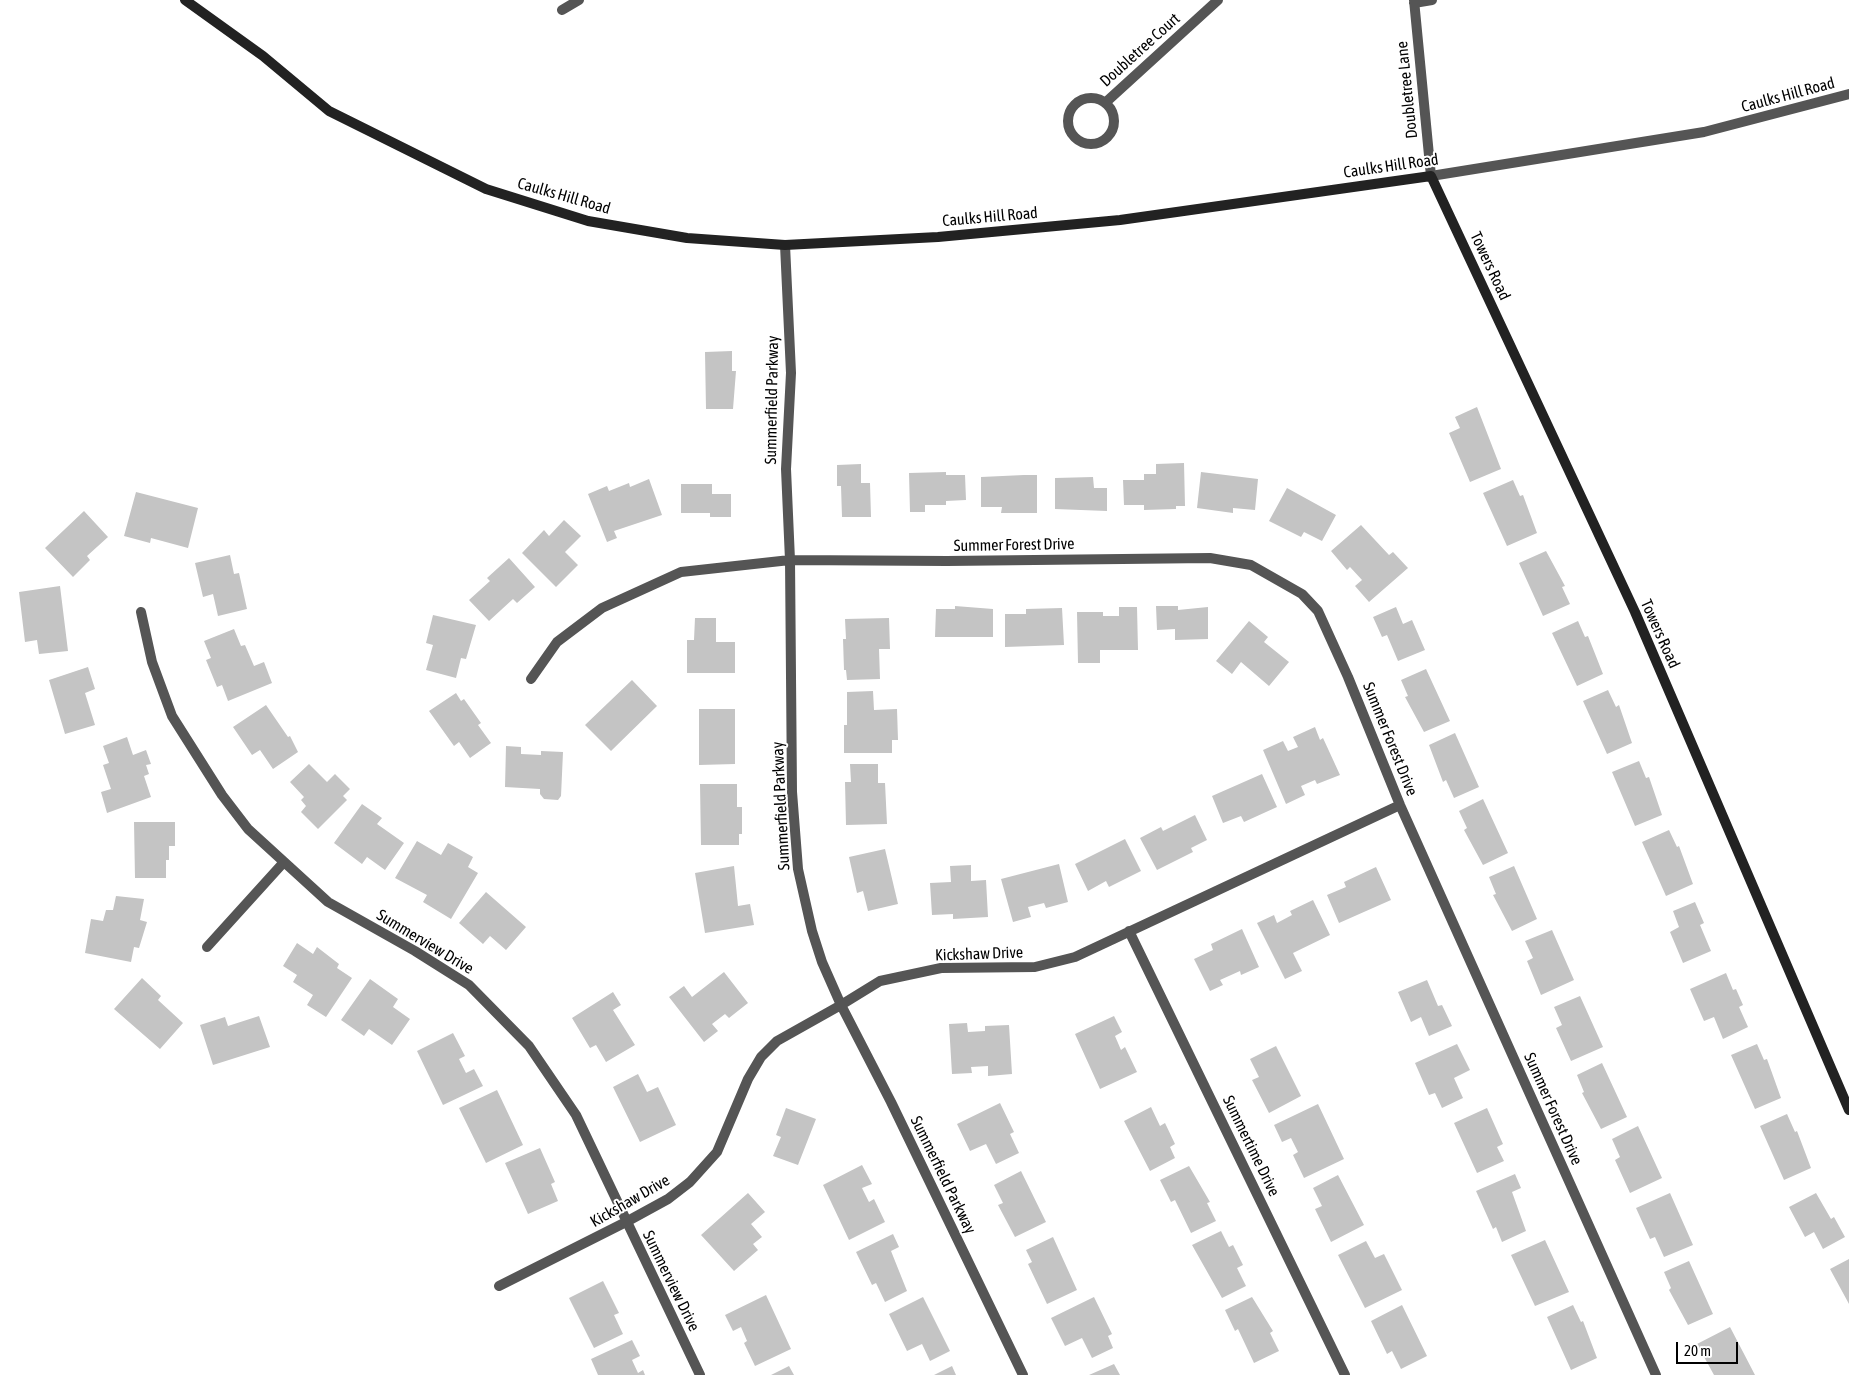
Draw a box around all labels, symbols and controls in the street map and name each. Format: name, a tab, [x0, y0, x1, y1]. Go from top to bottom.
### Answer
street label: Doubletree Court	[1096, 9, 1184, 91]
street label: Doubletree Lane	[1392, 40, 1422, 140]
street label: Caulks Hill Road	[1739, 73, 1837, 117]
street label: Caulks Hill Road	[1342, 150, 1440, 182]
street label: Caulks Hill Road	[515, 174, 613, 218]
street label: Caulks Hill Road	[942, 203, 1038, 231]
street label: Towers Road	[1466, 229, 1514, 303]
street label: Summerfield Parkway	[761, 336, 783, 464]
street label: Summer Forest Drive	[953, 534, 1075, 556]
street label: Towers Road	[1636, 597, 1684, 671]
street label: Summer Forest Drive	[1358, 679, 1422, 799]
street label: Summerfield Parkway	[768, 741, 794, 871]
street label: Summerview Drive	[373, 906, 477, 978]
street label: Kickshaw Drive	[935, 943, 1023, 965]
street label: Summer Forest Drive	[1520, 1050, 1586, 1168]
street label: Summertime Drive	[1218, 1093, 1284, 1199]
street label: Summerfield Parkway	[906, 1113, 980, 1237]
street label: Kickshaw Drive	[587, 1171, 673, 1231]
street label: Summerview Drive	[638, 1228, 704, 1334]
scale bar	[1679, 1332, 1742, 1364]
text: 20 m	[1684, 1342, 1711, 1359]

